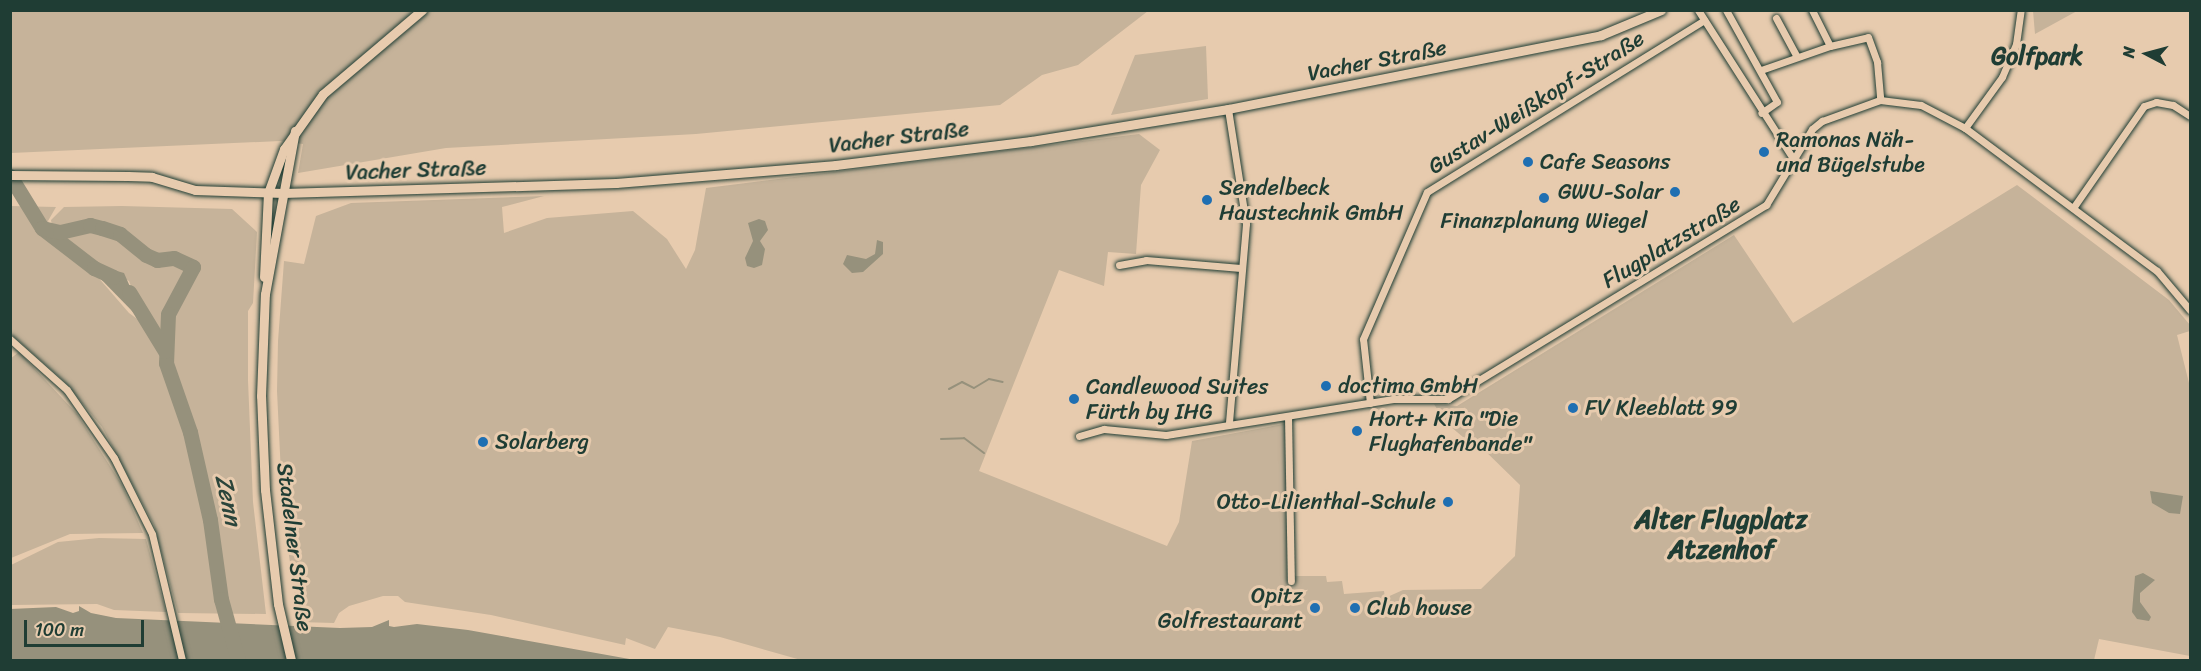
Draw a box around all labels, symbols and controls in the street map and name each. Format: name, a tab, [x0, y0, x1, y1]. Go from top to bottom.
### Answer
north arrow	[2117, 24, 2177, 84]
street label: Gustav-Weißkopf-Straße	[1423, 25, 1649, 179]
street label: Vacher Straße	[1305, 34, 1449, 86]
district label: Golfpark	[1991, 43, 2083, 71]
text: N	[2114, 45, 2144, 59]
street label: Vacher Straße	[827, 115, 971, 159]
place label: Ramonas Näh- und Bügelstube	[1776, 126, 1924, 178]
marker: Ramonas Näh- und Bügelstube	[1757, 145, 1771, 159]
place label: Cafe Seasons	[1540, 149, 1670, 175]
street label: Vacher Straße	[345, 154, 487, 186]
marker: Cafe Seasons	[1521, 155, 1535, 169]
place label: Sendelbeck Haustechnik GmbH	[1219, 174, 1404, 226]
place label: GWU-Solar	[1558, 179, 1663, 205]
marker: GWU-Solar	[1668, 185, 1682, 199]
street label: Flugplatzstraße	[1597, 190, 1745, 294]
marker: Finanzplanung Wiegel	[1537, 191, 1551, 205]
marker: Sendelbeck Haustechnik GmbH	[1200, 193, 1214, 207]
place label: Finanzplanung Wiegel	[1441, 208, 1647, 234]
place label: Candlewood Suites Fürth by IHG	[1086, 373, 1268, 424]
place label: doctima GmbH	[1338, 373, 1478, 399]
marker: doctima GmbH	[1319, 379, 1333, 393]
marker: Candlewood Suites Fürth by IHG	[1067, 392, 1081, 406]
place label: FV Kleeblatt 99	[1585, 395, 1738, 421]
marker: FV Kleeblatt 99	[1566, 401, 1580, 415]
place label: Hort+ KiTa "Die Flughafenbande"	[1369, 405, 1532, 457]
marker: Hort+ KiTa "Die Flughafenbande"	[1350, 424, 1364, 438]
place label: Solarberg	[495, 429, 589, 455]
marker: Solarberg	[476, 435, 490, 449]
street label: Stadelner Straße	[271, 461, 319, 633]
water label: Zenn	[209, 472, 247, 528]
place label: Otto-Lilienthal-Schule	[1217, 489, 1436, 515]
marker: Otto-Lilienthal-Schule	[1441, 495, 1455, 509]
district label: Alter Flugplatz Atzenhof	[1634, 504, 1808, 566]
place label: Opitz Golfrestaurant	[1158, 582, 1303, 634]
place label: Club house	[1367, 595, 1471, 621]
marker: Opitz Golfrestaurant	[1308, 601, 1322, 615]
marker: Club house	[1348, 601, 1362, 615]
scale bar	[27, 608, 147, 646]
text: 100 m	[35, 614, 84, 646]

